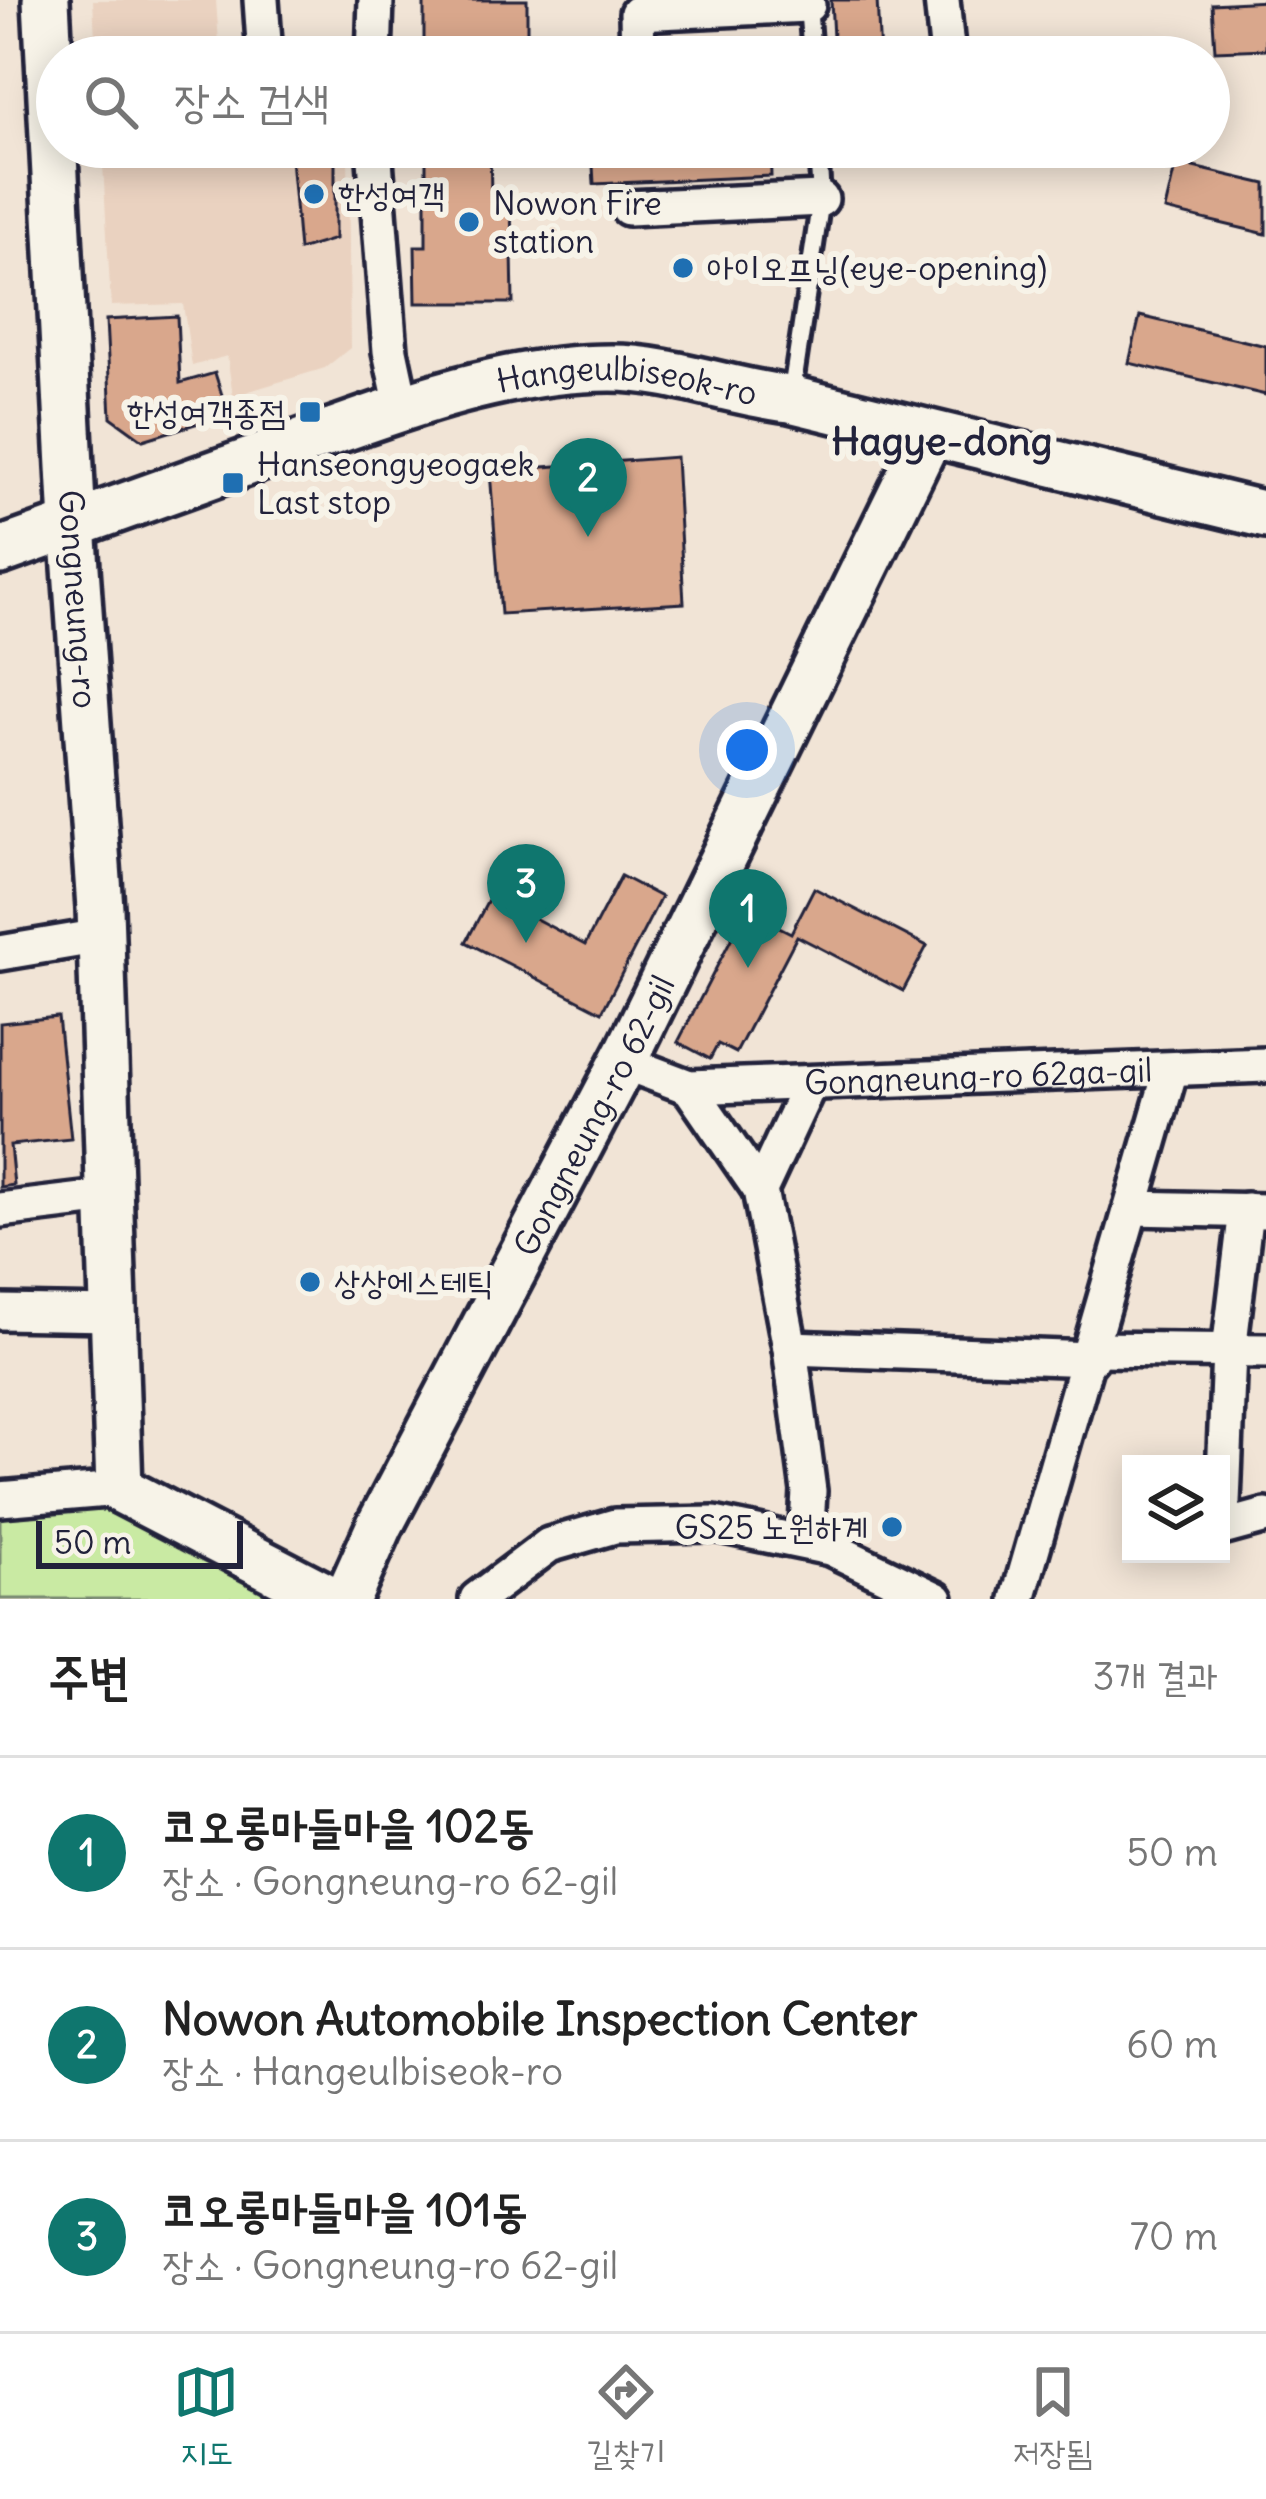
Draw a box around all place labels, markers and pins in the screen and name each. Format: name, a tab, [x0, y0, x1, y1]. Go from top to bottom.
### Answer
place label: 한성여객	[338, 173, 444, 215]
marker: 한성여객	[301, 181, 327, 207]
place label: Nowon Fire station	[493, 182, 662, 262]
marker: Nowon Fire station	[456, 209, 482, 235]
place label: 아이오프닝(eye-opening)	[707, 247, 1047, 289]
marker: 아이오프닝(eye-opening)	[670, 255, 696, 281]
place label: 한성여객종점	[127, 391, 286, 433]
marker: 한성여객종점	[297, 399, 323, 425]
pin: 2	[549, 438, 627, 537]
place label: Hanseongyeogaek Last stop	[257, 443, 534, 523]
marker: Hanseongyeogaek Last stop	[220, 470, 246, 496]
pin: 3	[487, 844, 565, 943]
pin: 1	[709, 869, 787, 968]
place label: 상상에스테틱	[334, 1261, 493, 1303]
marker: 상상에스테틱	[297, 1269, 323, 1295]
place label: GS25 노원하계	[675, 1506, 868, 1548]
marker: GS25 노원하계	[879, 1514, 905, 1540]

